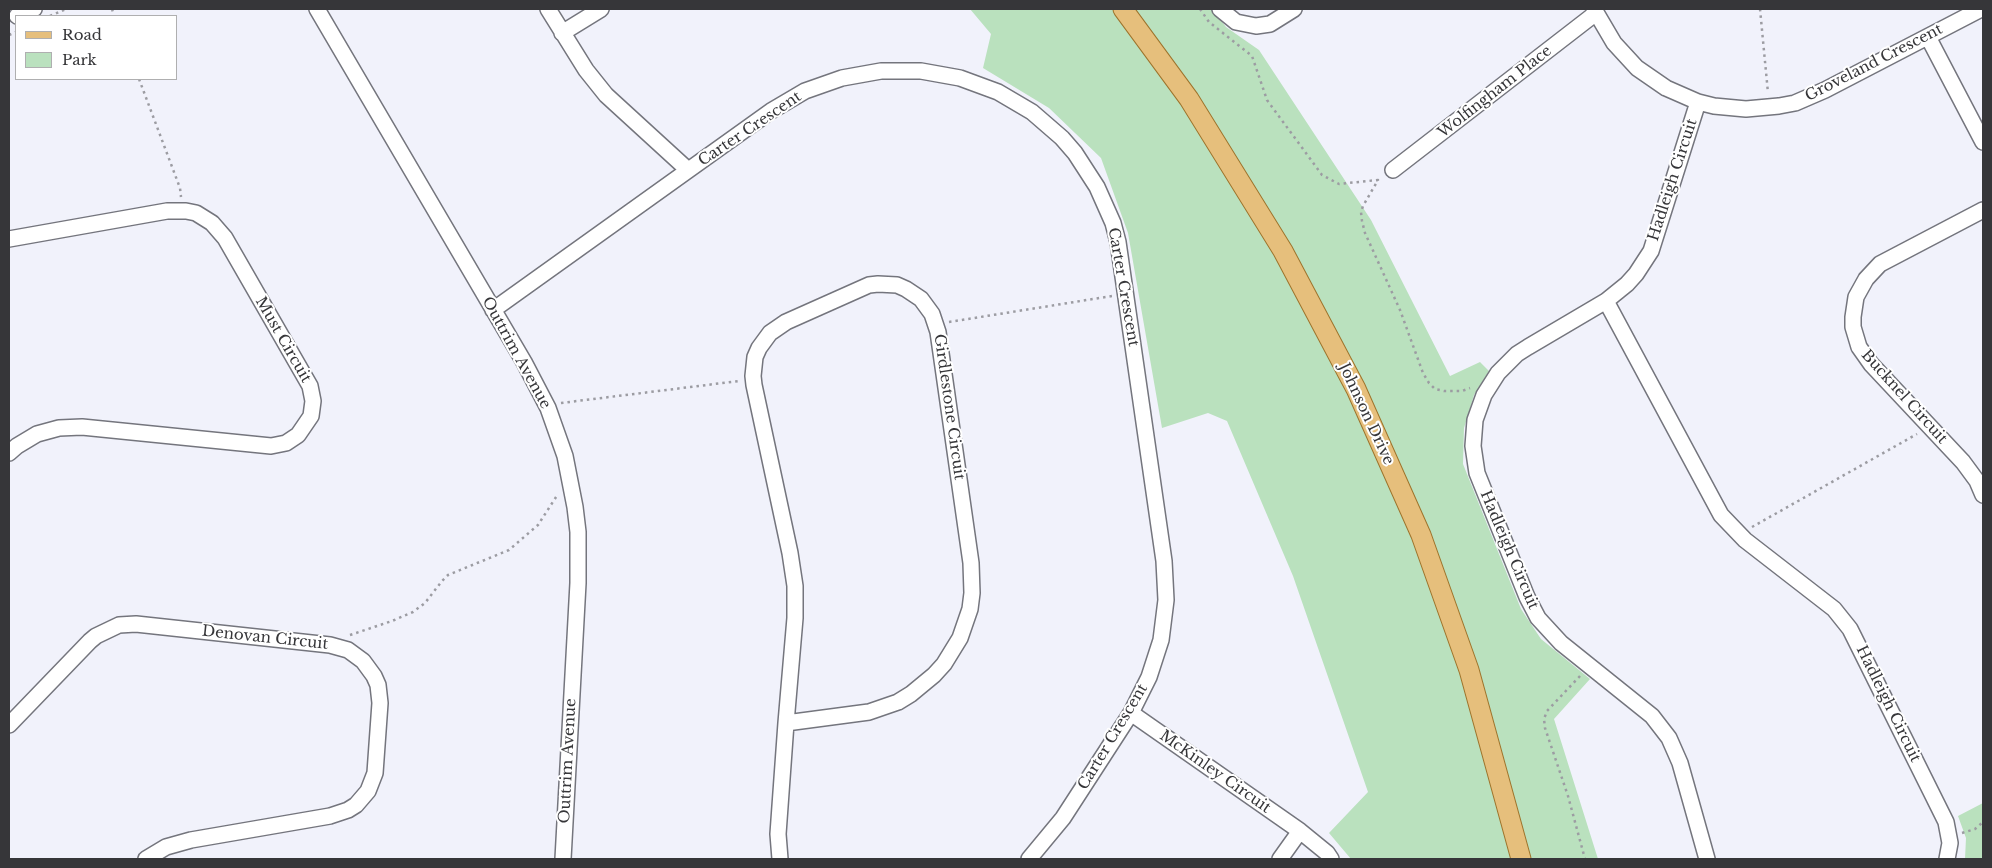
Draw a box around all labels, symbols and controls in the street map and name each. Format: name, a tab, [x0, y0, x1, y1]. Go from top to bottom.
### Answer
legend	[15, 15, 178, 80]
street label: Groveland Crescent	[1802, 20, 1946, 106]
text: Road	[62, 25, 102, 44]
street label: Wolfingham Place	[1435, 42, 1555, 142]
text: Park	[62, 50, 97, 69]
street label: Carter Crescent	[695, 88, 805, 170]
street label: Hadleigh Circuit	[1645, 117, 1701, 243]
street label: Carter Crescent	[1104, 226, 1142, 348]
street label: Must Circuit	[251, 294, 315, 386]
street label: Outtrim Avenue	[478, 294, 554, 412]
street label: Girdlestone Circuit	[930, 333, 968, 481]
street label: Bucknel Circuit	[1857, 346, 1951, 448]
street label: Johnson Drive	[1335, 360, 1397, 468]
street label: Hadleigh Circuit	[1476, 488, 1542, 612]
street label: Denovan Circuit	[201, 622, 329, 654]
street label: Hadleigh Circuit	[1852, 643, 1924, 765]
street label: Carter Crescent	[1074, 681, 1152, 793]
street label: Outtrim Avenue	[556, 698, 580, 824]
street label: McKinley Circuit	[1156, 727, 1274, 817]

